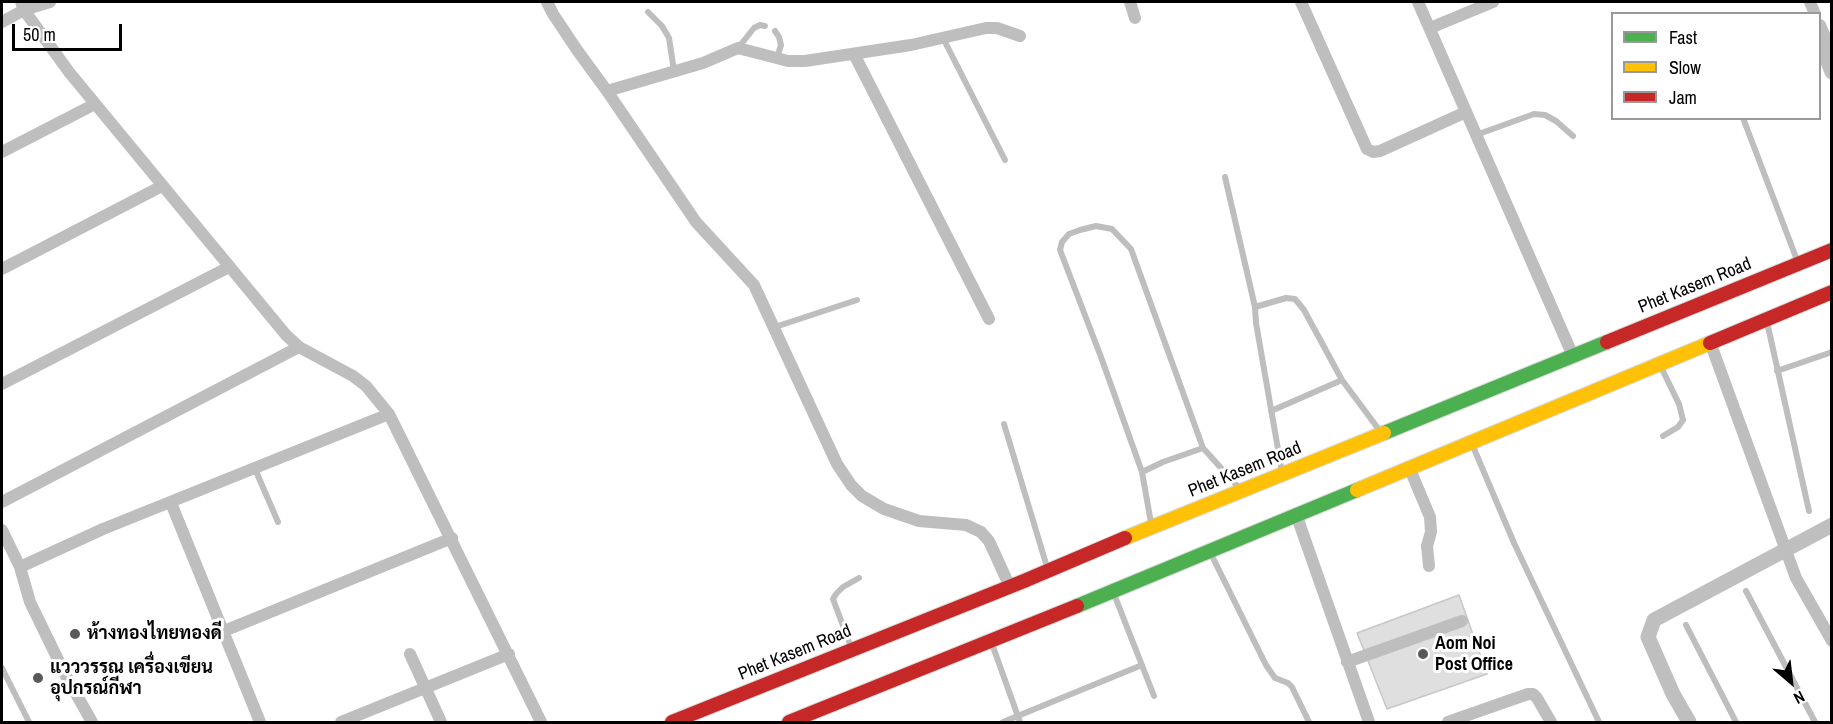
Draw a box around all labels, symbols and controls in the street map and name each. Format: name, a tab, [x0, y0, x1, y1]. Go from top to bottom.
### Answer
scale bar	[15, 12, 124, 50]
legend	[1611, 12, 1821, 120]
text: 50 m	[23, 22, 56, 47]
text: Fast	[1669, 25, 1697, 50]
text: Slow	[1669, 55, 1701, 80]
text: Jam	[1669, 85, 1697, 110]
street label: Phet Kasem Road	[1635, 254, 1755, 318]
street label: Phet Kasem Road	[1185, 438, 1305, 502]
street label: Phet Kasem Road	[735, 621, 855, 685]
place label: ห้างทองไทยทองดี	[87, 623, 222, 645]
marker: ห้างทองไทยทองดี	[68, 627, 82, 641]
place label: Aom Noi Post Office	[1435, 633, 1513, 676]
marker: Aom Noi Post Office	[1416, 647, 1430, 661]
north arrow	[1761, 652, 1821, 712]
place label: แวววรรณ เครื่องเขียน อุปกรณ์กีฬา	[50, 657, 213, 700]
marker: แวววรรณ เครื่องเขียน อุปกรณ์กีฬา	[31, 671, 45, 685]
text: N	[1790, 686, 1809, 710]

